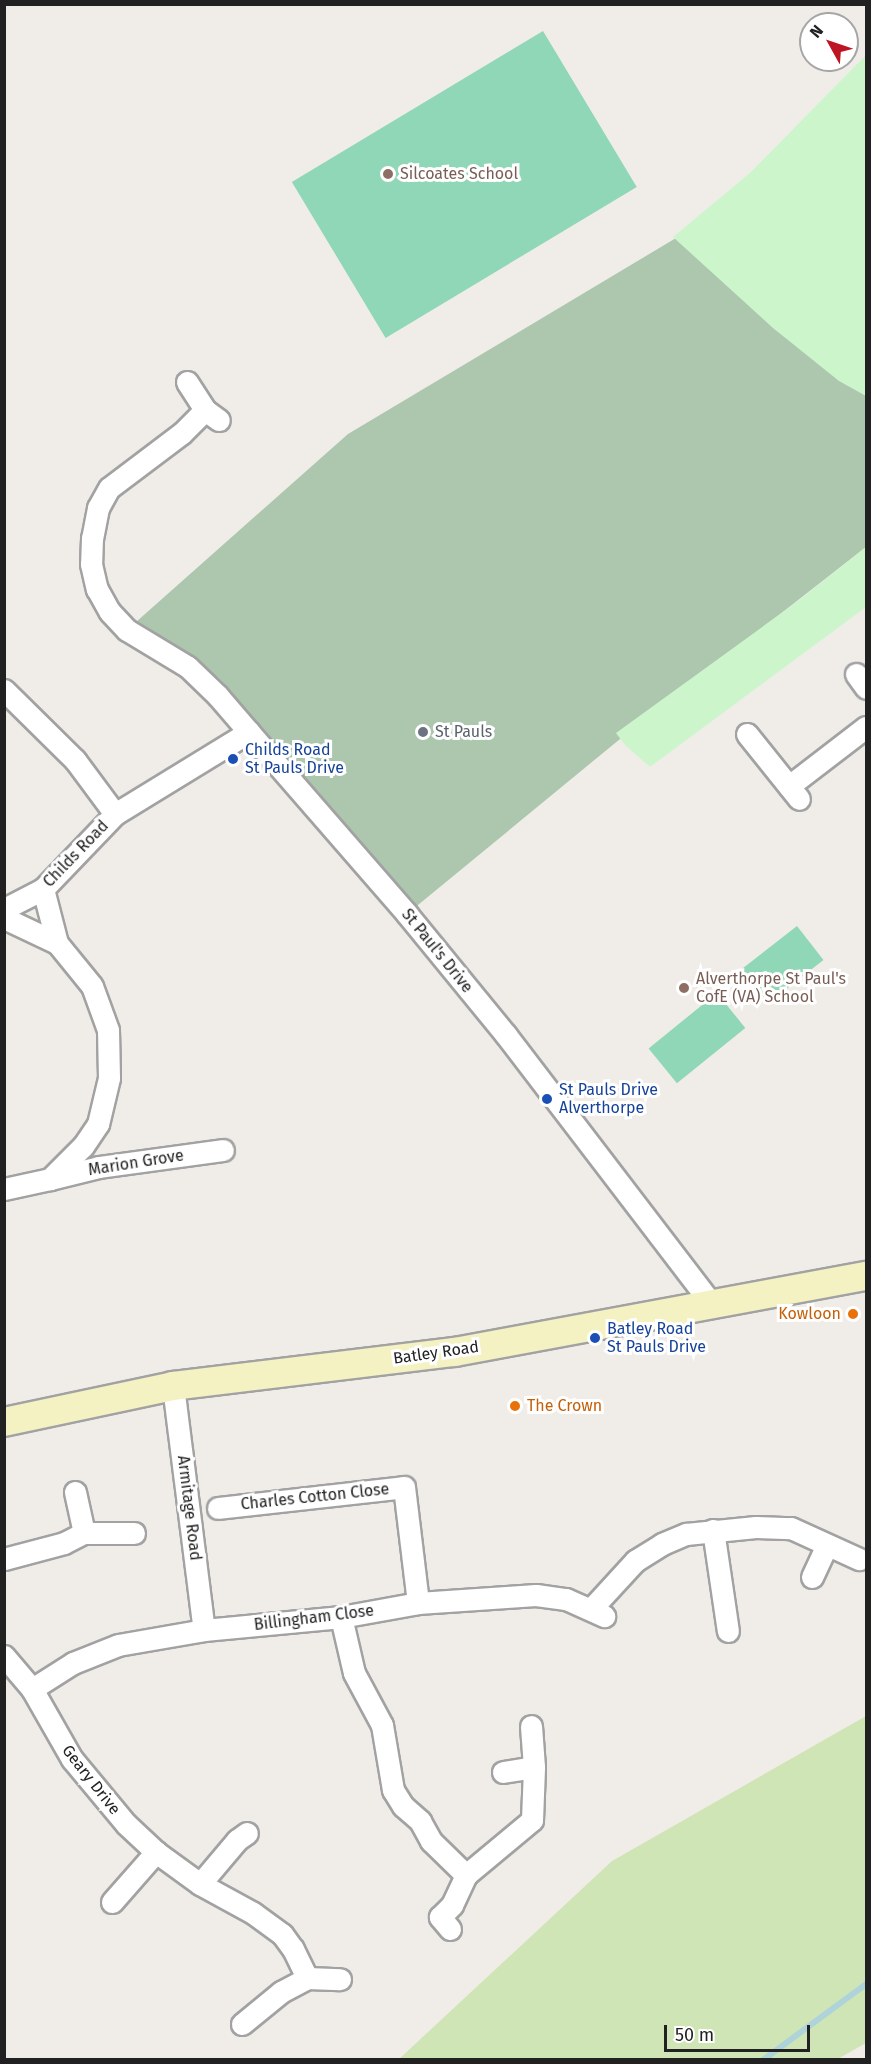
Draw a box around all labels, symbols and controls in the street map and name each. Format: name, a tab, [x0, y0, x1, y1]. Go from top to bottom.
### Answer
north arrow	[799, 12, 859, 72]
text: N	[806, 21, 827, 42]
place label: Silcoates School	[400, 164, 518, 184]
marker: Silcoates School	[381, 167, 395, 181]
place label: St Pauls	[435, 722, 492, 742]
marker: St Pauls	[416, 725, 430, 739]
place label: Childs Road St Pauls Drive	[245, 740, 344, 778]
marker: Childs Road St Pauls Drive	[226, 752, 240, 766]
street label: Childs Road	[39, 817, 113, 891]
street label: St Paul's Drive	[397, 905, 477, 997]
place label: Alverthorpe St Paul's CofE (VA) School	[696, 969, 846, 1007]
marker: Alverthorpe St Paul's CofE (VA) School	[677, 981, 691, 995]
place label: St Pauls Drive Alverthorpe	[559, 1080, 658, 1118]
marker: St Pauls Drive Alverthorpe	[540, 1092, 554, 1106]
street label: Marion Grove	[87, 1146, 185, 1180]
place label: Kowloon	[778, 1304, 841, 1324]
marker: Kowloon	[846, 1307, 860, 1321]
place label: Batley Road St Pauls Drive	[607, 1319, 706, 1357]
marker: Batley Road St Pauls Drive	[588, 1331, 602, 1345]
street label: Batley Road	[392, 1337, 480, 1369]
place label: The Crown	[527, 1396, 602, 1416]
marker: The Crown	[508, 1399, 522, 1413]
street label: Armitage Road	[173, 1454, 205, 1562]
street label: Charles Cotton Close	[240, 1480, 390, 1514]
street label: Billingham Close	[253, 1601, 375, 1635]
street label: Geary Drive	[58, 1741, 124, 1819]
scale bar	[667, 2013, 812, 2051]
text: 50 m	[675, 2024, 714, 2046]

